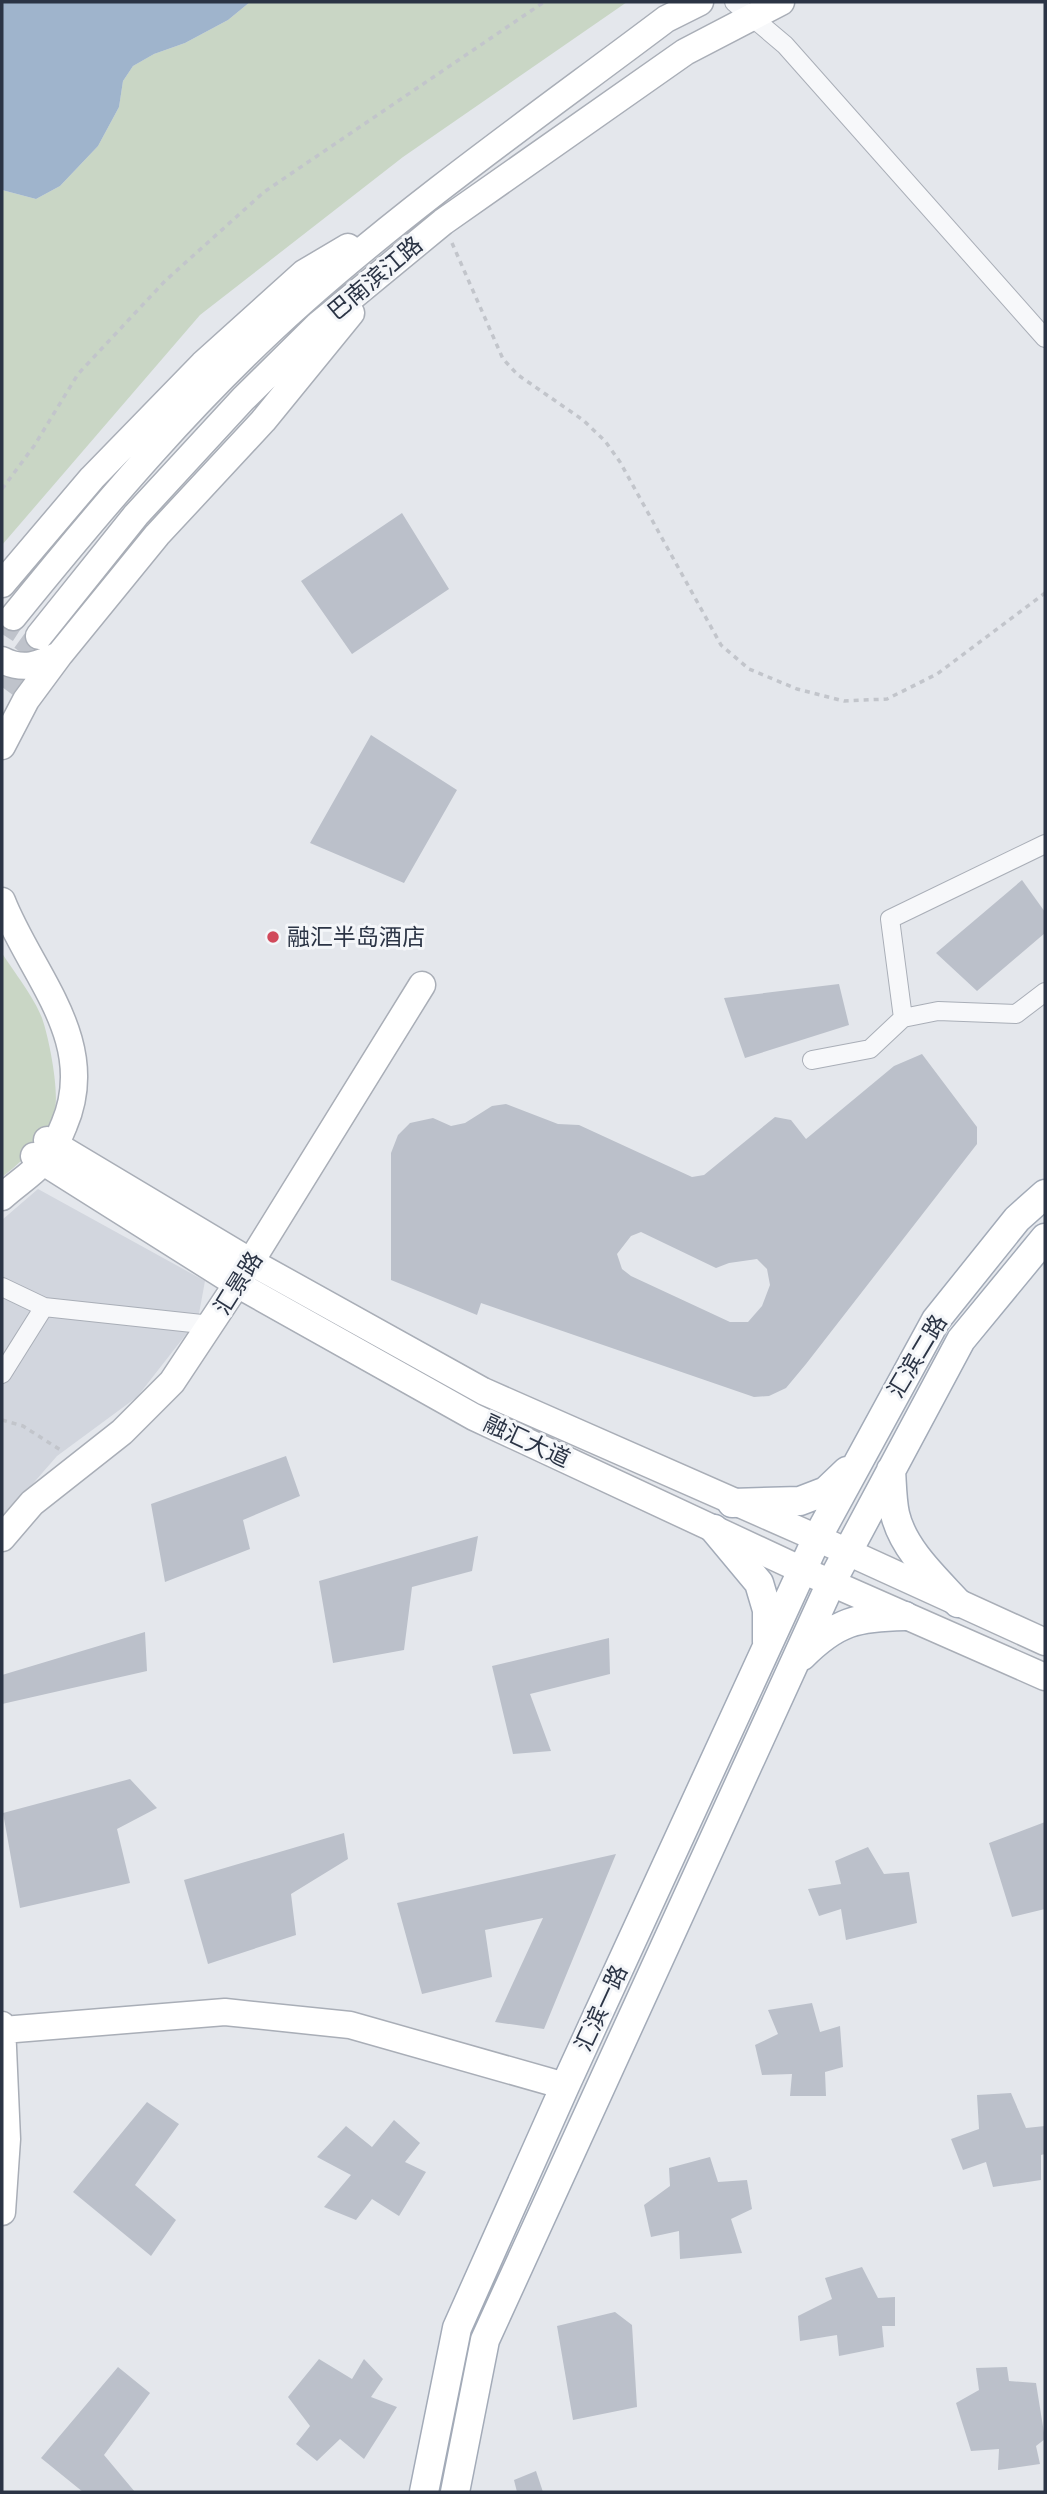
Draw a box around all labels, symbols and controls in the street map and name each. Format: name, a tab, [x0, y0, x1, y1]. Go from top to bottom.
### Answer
street label: 巴南滨江路	[321, 230, 428, 326]
place label: 融汇半岛酒店	[287, 922, 425, 951]
marker: 融汇半岛酒店	[265, 929, 281, 945]
street label: 汇景路	[207, 1246, 268, 1320]
street label: 汇滨二路	[880, 1309, 953, 1403]
street label: 融汇大道	[479, 1408, 575, 1473]
street label: 汇滨一路	[568, 1960, 633, 2056]

